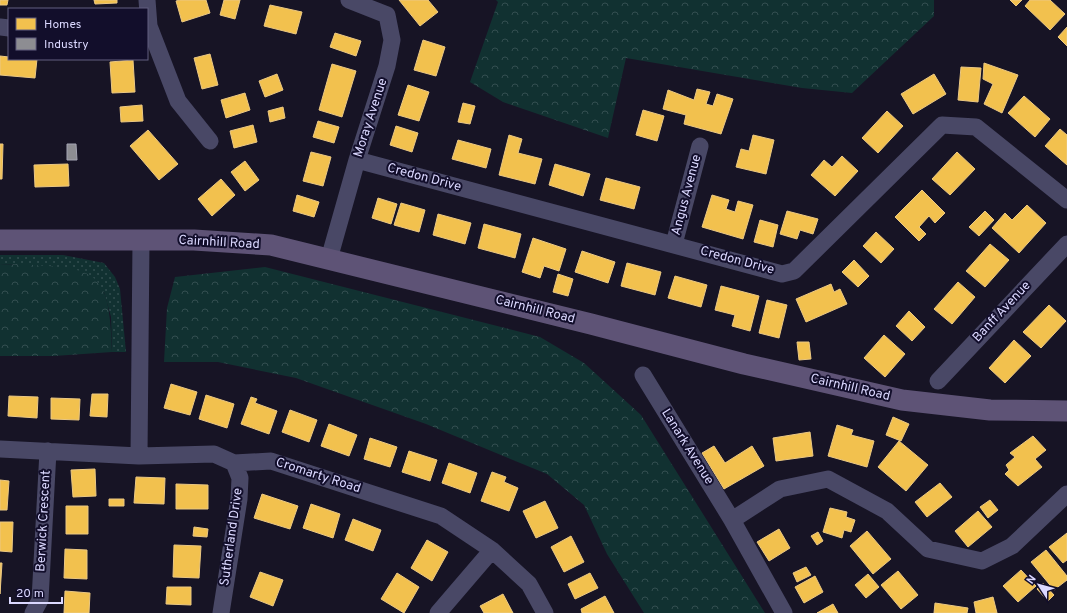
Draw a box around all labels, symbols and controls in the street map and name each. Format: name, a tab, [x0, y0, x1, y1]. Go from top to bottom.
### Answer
legend	[8, 8, 148, 60]
text: Homes	[44, 17, 81, 33]
text: Industry	[44, 37, 89, 53]
street label: Moray Avenue	[351, 76, 391, 160]
street label: Angus Avenue	[669, 153, 705, 237]
street label: Credon Drive	[385, 160, 463, 196]
street label: Cairnhill Road	[178, 233, 260, 253]
street label: Credon Drive	[698, 243, 776, 279]
street label: Banff Avenue	[970, 278, 1034, 346]
street label: Cairnhill Road	[494, 292, 576, 328]
street label: Cairnhill Road	[809, 371, 891, 405]
street label: Lanark Avenue	[657, 406, 717, 488]
street label: Cromarty Road	[274, 455, 362, 497]
street label: Berwick Crescent	[33, 470, 55, 572]
street label: Sutherland Drive	[217, 487, 247, 587]
north arrow	[1019, 565, 1059, 605]
text: N	[1024, 572, 1040, 587]
scale bar	[10, 579, 62, 605]
text: 20 m	[16, 586, 44, 602]

